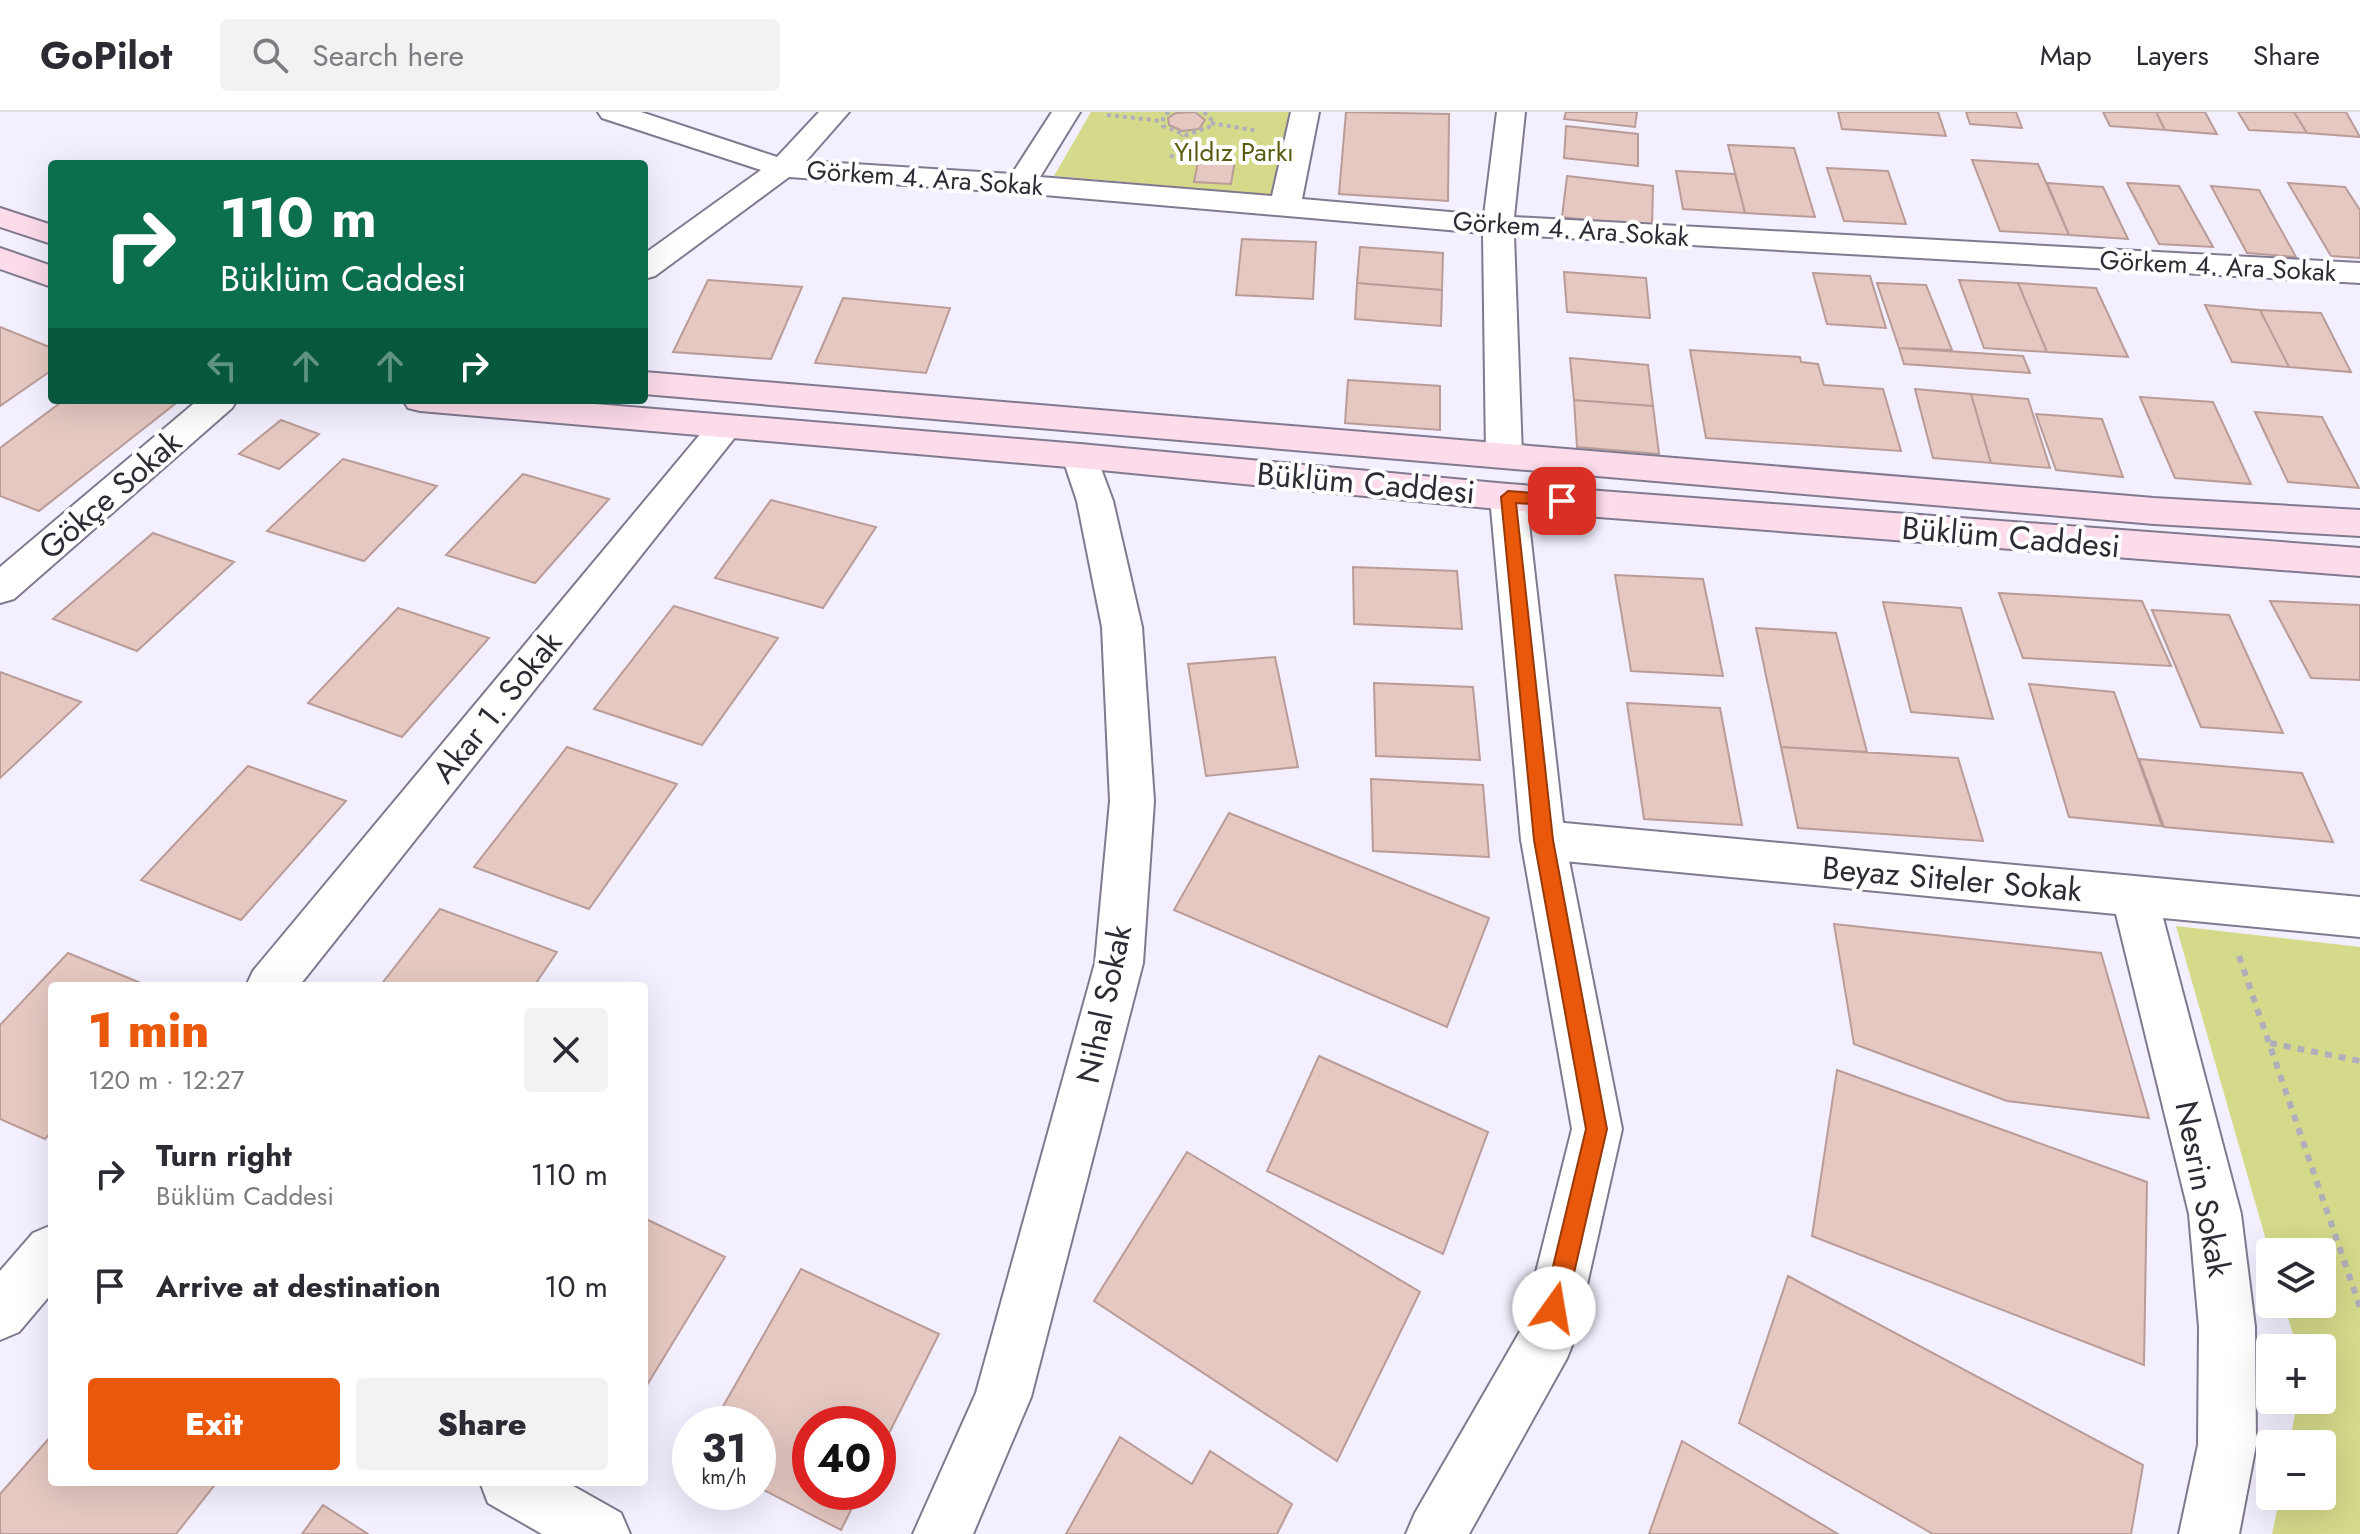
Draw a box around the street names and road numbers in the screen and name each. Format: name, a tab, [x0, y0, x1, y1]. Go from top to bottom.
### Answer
street label: Görkem 4. Ara Sokak	[806, 151, 1045, 205]
street label: Görkem 4. Ara Sokak	[1452, 202, 1691, 256]
street label: Görkem 4. Ara Sokak	[2099, 241, 2338, 291]
street label: Gökçe Sokak	[29, 419, 192, 570]
street label: Büklüm Caddesi	[1255, 451, 1477, 515]
street label: Büklüm Caddesi	[1900, 505, 2122, 569]
street label: Akar 1. Sokak	[421, 621, 573, 793]
street label: Beyaz Siteler Sokak	[1820, 845, 2085, 913]
street label: Nihal Sokak	[1065, 920, 1143, 1087]
street label: Nesrin Sokak	[2163, 1097, 2243, 1282]

